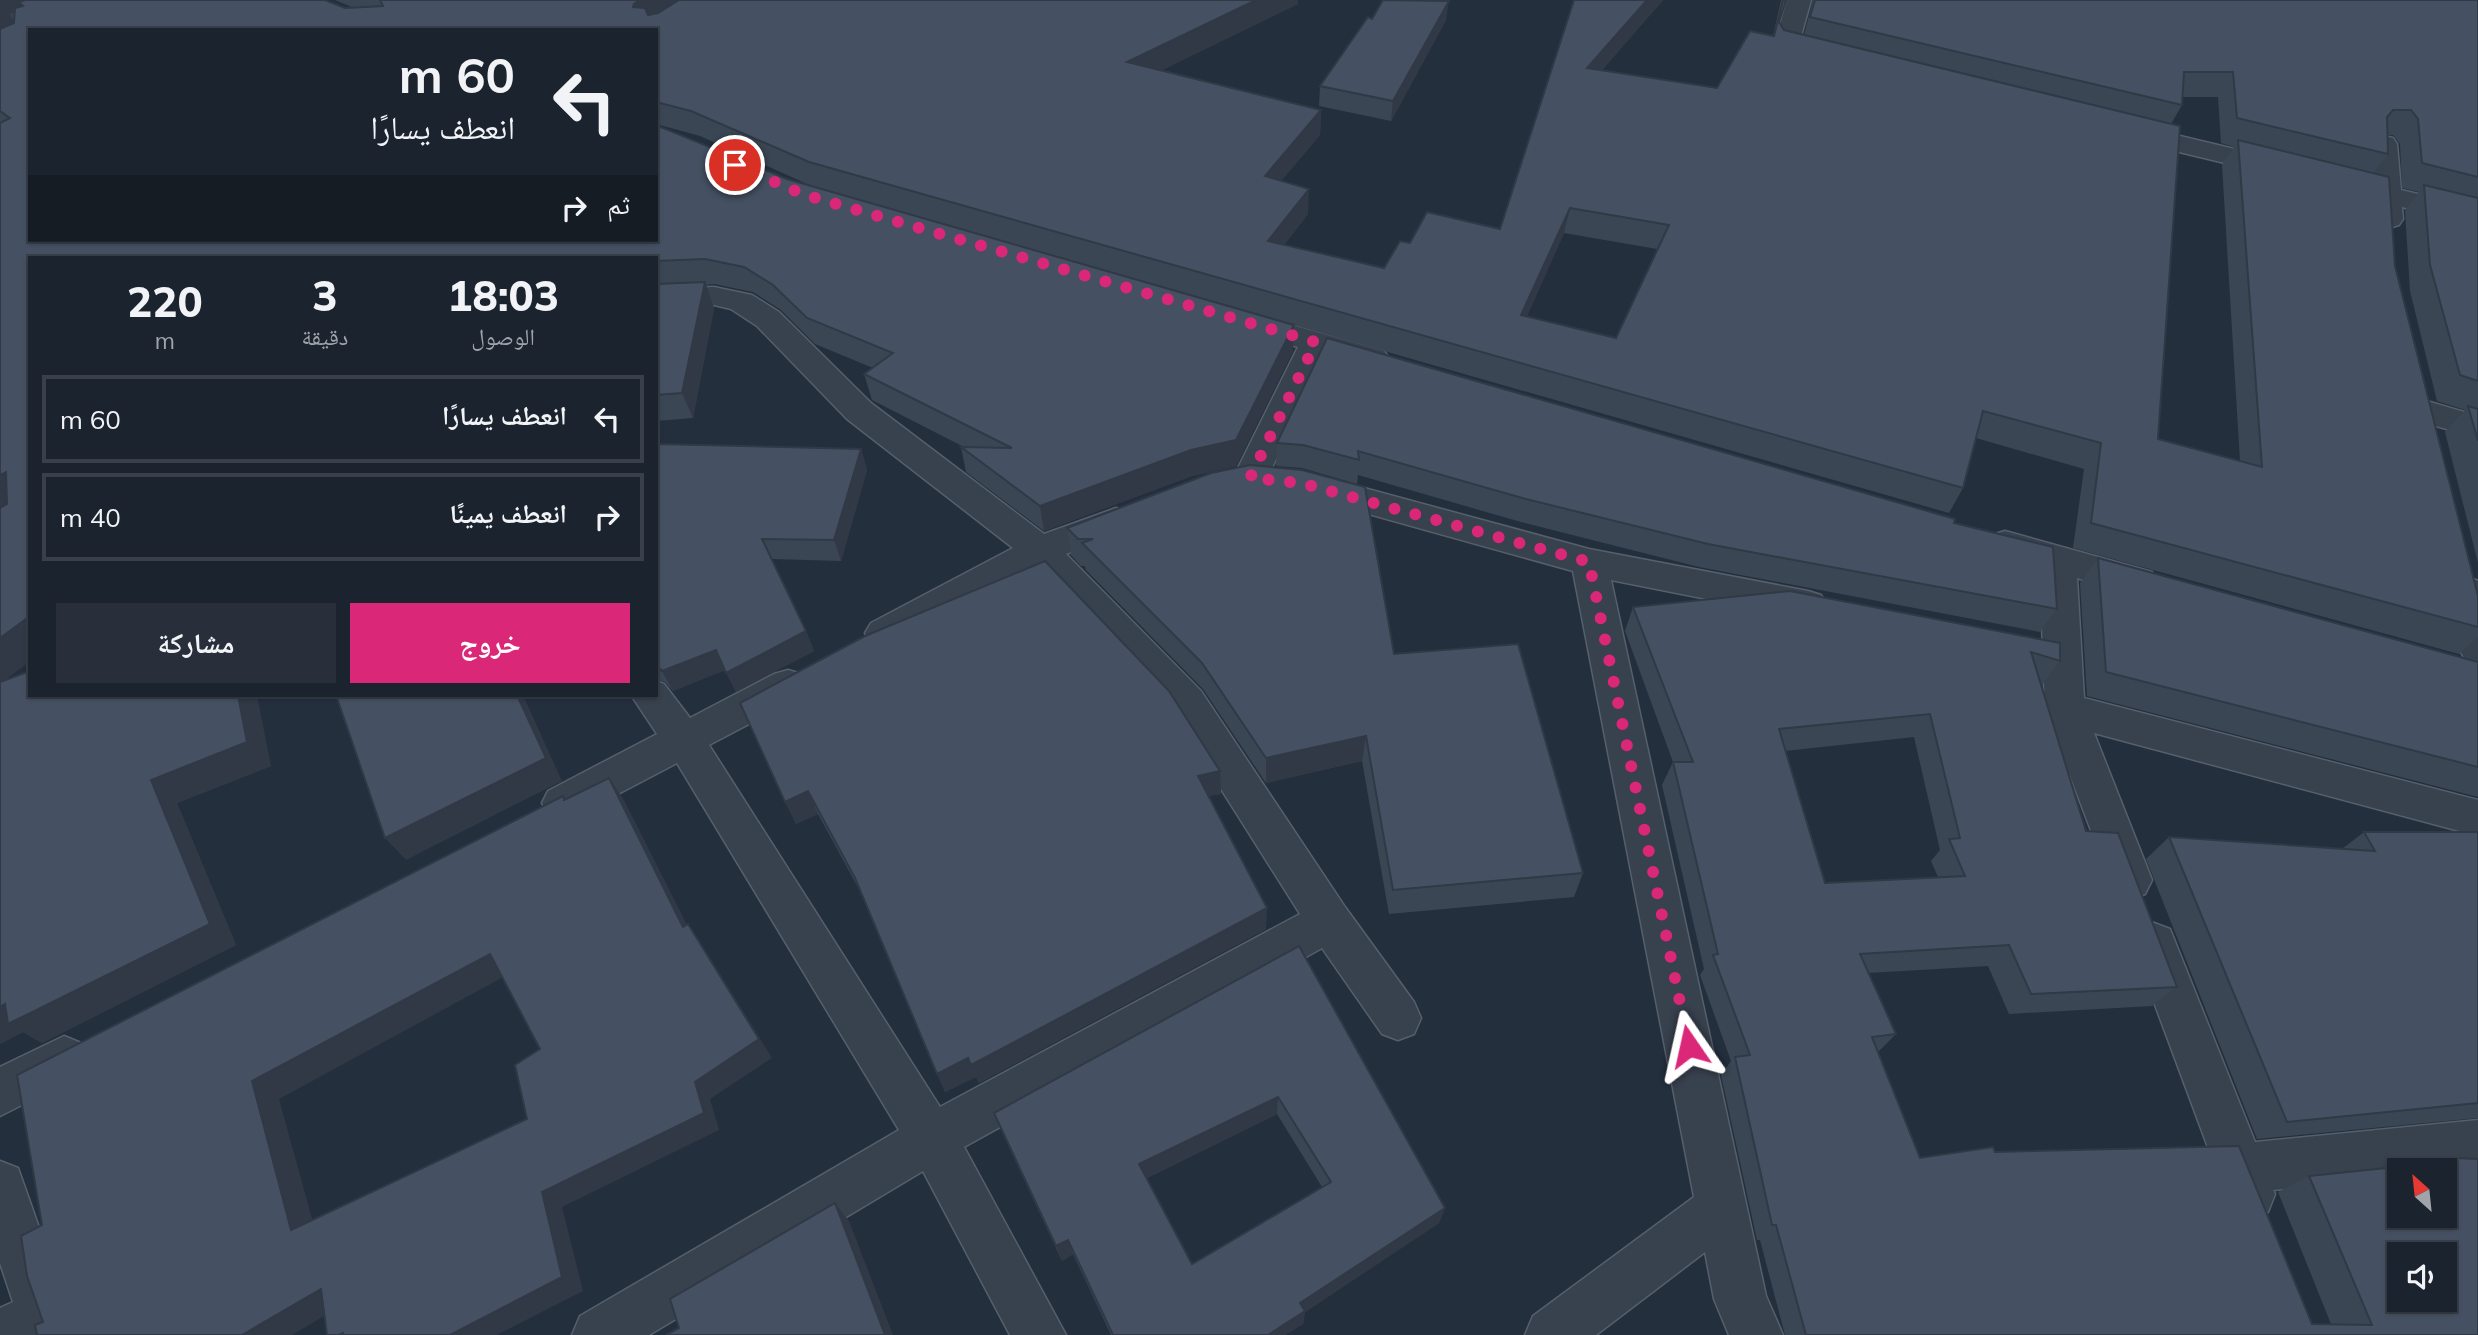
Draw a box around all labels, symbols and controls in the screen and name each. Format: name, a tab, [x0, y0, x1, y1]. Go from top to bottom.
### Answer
text: 60 m	[399, 44, 515, 105]
icon: left	[539, 56, 630, 147]
text: انعطف يسارًا	[370, 107, 515, 147]
pin	[705, 135, 765, 195]
icon: arrive	[716, 146, 754, 184]
text: ثم	[607, 188, 630, 221]
icon: right	[555, 189, 593, 227]
text: 3	[312, 269, 338, 322]
text: 18:03	[447, 269, 559, 322]
text: 220	[127, 275, 203, 328]
text: دقيقة	[302, 322, 348, 351]
text: الوصول	[471, 322, 535, 351]
text: m	[155, 326, 175, 355]
text: انعطف يسارًا	[442, 399, 567, 432]
icon: left	[588, 400, 626, 438]
text: 60 m	[60, 403, 121, 436]
text: انعطف يمينًا	[450, 497, 567, 530]
icon: right	[588, 498, 626, 536]
text: 40 m	[60, 501, 121, 534]
button: مشاركة	[56, 603, 336, 683]
button: خروج	[350, 603, 630, 683]
position arrow	[1652, 1009, 1726, 1083]
north arrow	[2387, 1158, 2457, 1228]
map controls	[2387, 1158, 2457, 1312]
button: sound	[2387, 1242, 2457, 1312]

